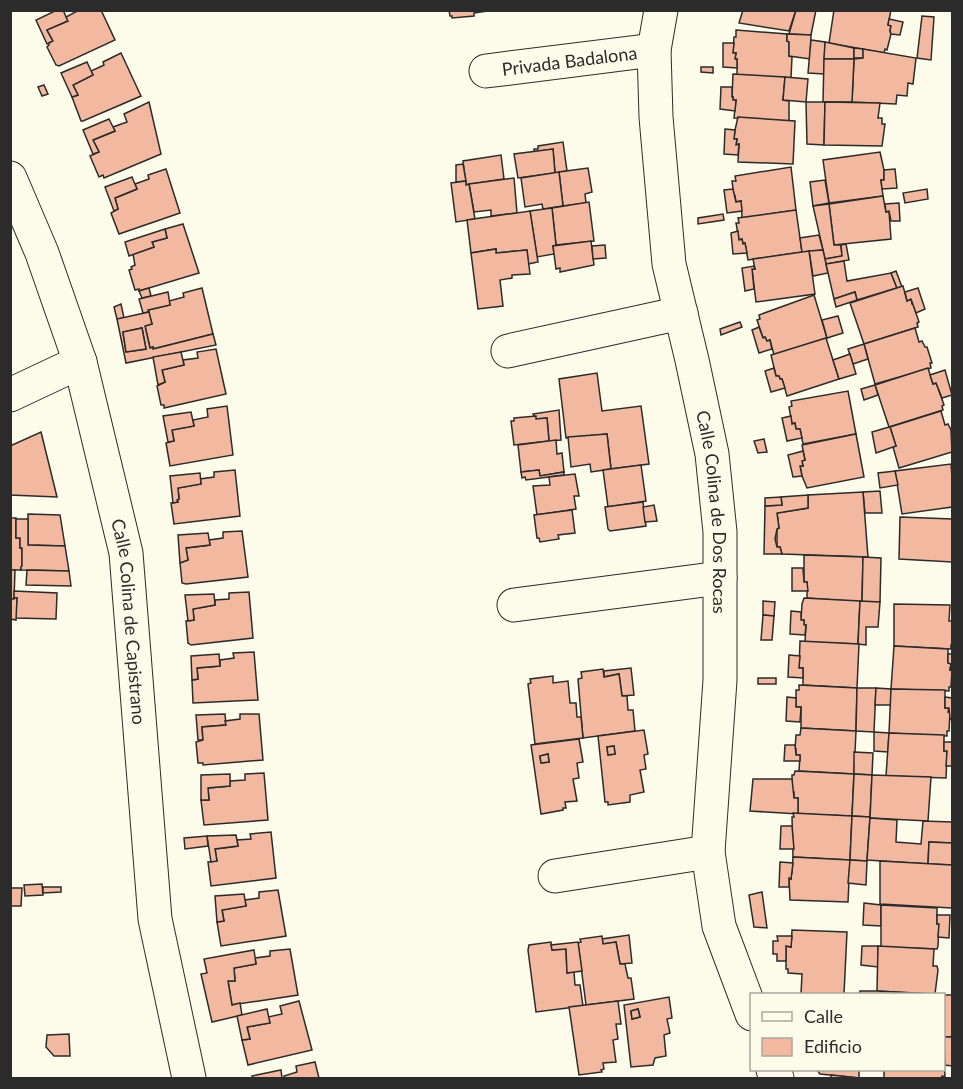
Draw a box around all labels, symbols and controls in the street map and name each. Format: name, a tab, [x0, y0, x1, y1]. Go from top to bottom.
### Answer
street label: Privada Badalona	[500, 41, 638, 80]
street label: Calle Colina de Dos Rocas	[692, 408, 731, 614]
street label: Calle Colina de Capistrano	[107, 516, 151, 726]
legend	[750, 993, 945, 1071]
text: Calle	[804, 1005, 843, 1027]
text: Edificio	[804, 1035, 862, 1057]

